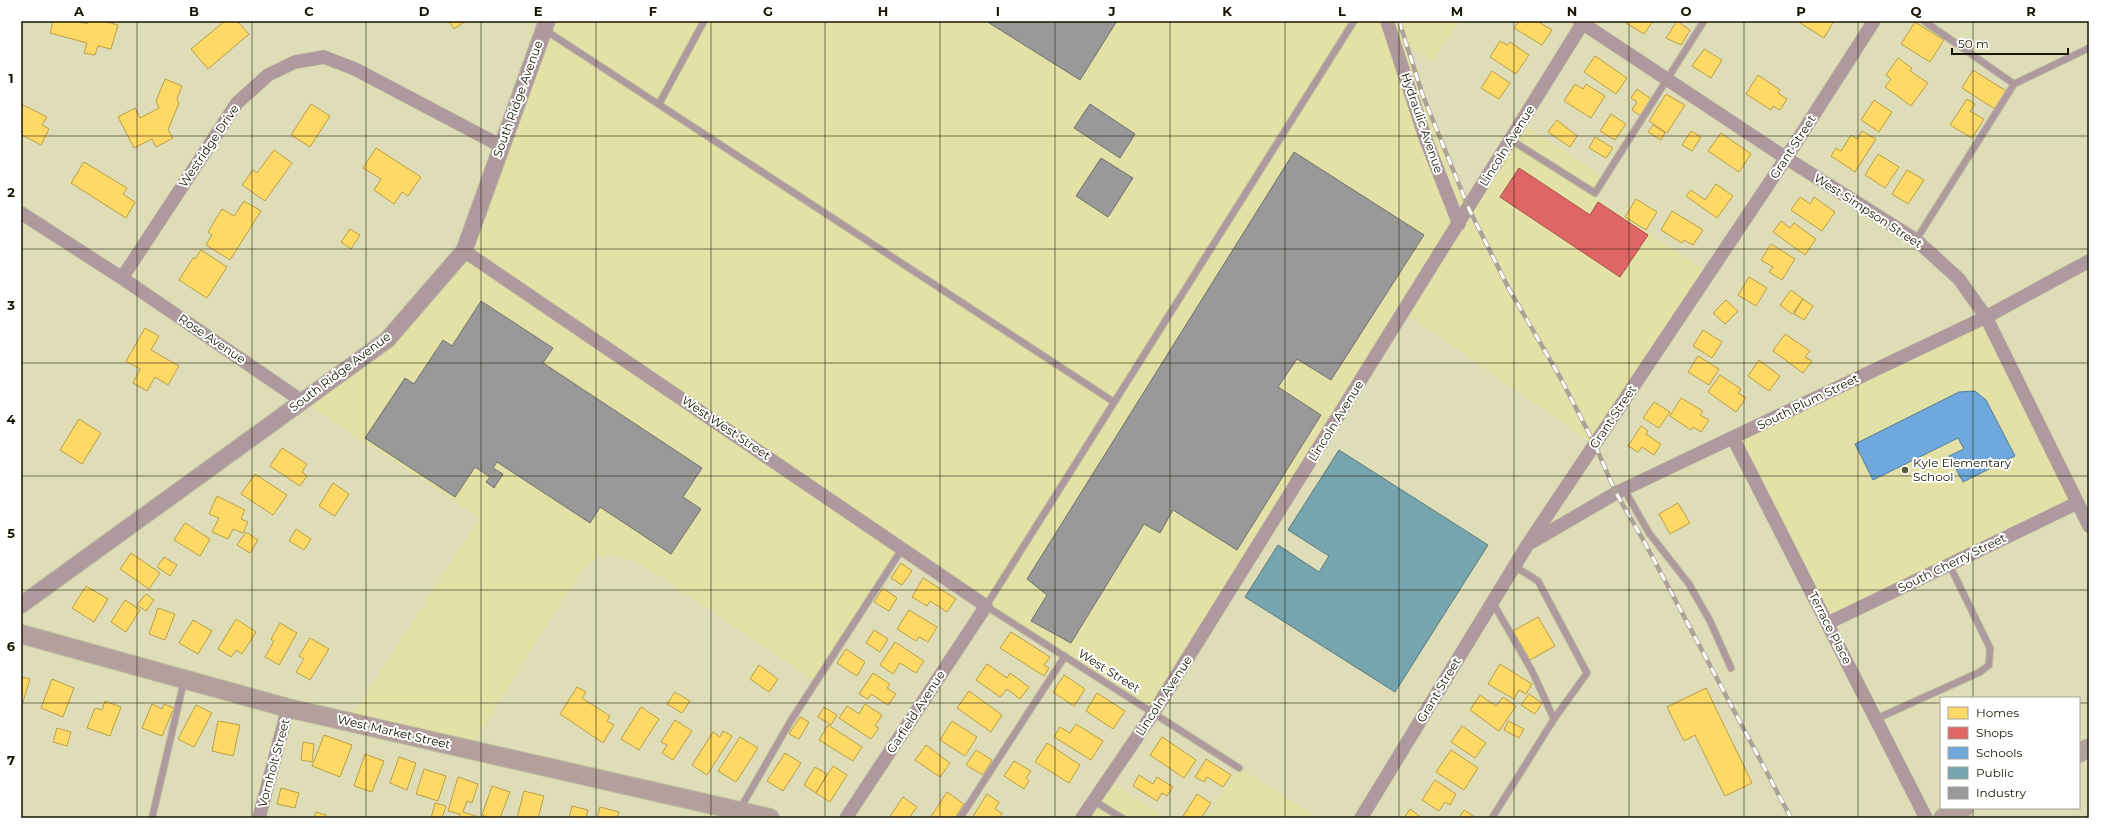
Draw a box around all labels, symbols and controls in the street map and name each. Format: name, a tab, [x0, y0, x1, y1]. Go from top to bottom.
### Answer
text: A	[73, 3, 85, 19]
text: B	[189, 3, 199, 19]
text: C	[304, 3, 314, 19]
text: D	[419, 3, 430, 19]
text: E	[534, 3, 543, 19]
text: F	[649, 3, 657, 19]
text: G	[763, 3, 773, 19]
text: H	[878, 3, 888, 19]
text: I	[996, 3, 1000, 19]
text: J	[1107, 3, 1116, 19]
text: K	[1222, 3, 1232, 19]
text: L	[1338, 3, 1346, 19]
text: M	[1451, 3, 1463, 19]
text: N	[1567, 3, 1577, 19]
text: O	[1681, 3, 1692, 19]
text: P	[1796, 3, 1806, 19]
text: Q	[1911, 3, 1922, 19]
text: R	[2026, 3, 2036, 19]
scale bar	[1952, 30, 2068, 56]
text: 50 m	[1958, 36, 1989, 51]
street label: South Ridge Avenue	[489, 38, 546, 159]
text: 1	[8, 70, 14, 86]
street label: Hydraulic Avenue	[1398, 71, 1447, 175]
street label: Westridge Drive	[175, 101, 242, 190]
street label: Lincoln Avenue	[1476, 103, 1537, 189]
street label: Grant Street	[1766, 112, 1819, 181]
street label: West Simpson Street	[1811, 170, 1925, 251]
text: 2	[7, 184, 15, 200]
text: 3	[6, 297, 15, 313]
street label: Rose Avenue	[176, 311, 249, 367]
street label: South Ridge Avenue	[286, 329, 393, 415]
street label: South Plum Street	[1755, 370, 1861, 433]
street label: Lincoln Avenue	[1305, 378, 1366, 464]
street label: Grant Street	[1586, 382, 1639, 451]
street label: West West Street	[679, 392, 774, 463]
text: 4	[7, 411, 16, 427]
place label: Kyle Elementary School	[1913, 455, 2012, 484]
marker: Kyle Elementary School	[1900, 465, 1910, 475]
text: 5	[7, 525, 15, 541]
street label: South Cherry Street	[1895, 530, 2008, 595]
street label: Terrace Place	[1806, 589, 1855, 667]
text: 6	[7, 638, 16, 654]
street label: West Street	[1076, 646, 1143, 696]
street label: Lincoln Avenue	[1132, 653, 1195, 739]
street label: Grant Street	[1413, 654, 1464, 725]
street label: Garfield Avenue	[883, 668, 948, 756]
legend	[1940, 697, 2080, 809]
text: Homes	[1976, 705, 2019, 720]
street label: West Market Street	[336, 711, 452, 752]
street label: Vornholt Street	[254, 717, 293, 809]
text: Shops	[1976, 725, 2013, 740]
text: Schools	[1976, 745, 2022, 760]
text: 7	[7, 752, 15, 768]
text: Public	[1976, 765, 2014, 780]
text: Industry	[1976, 785, 2026, 800]

